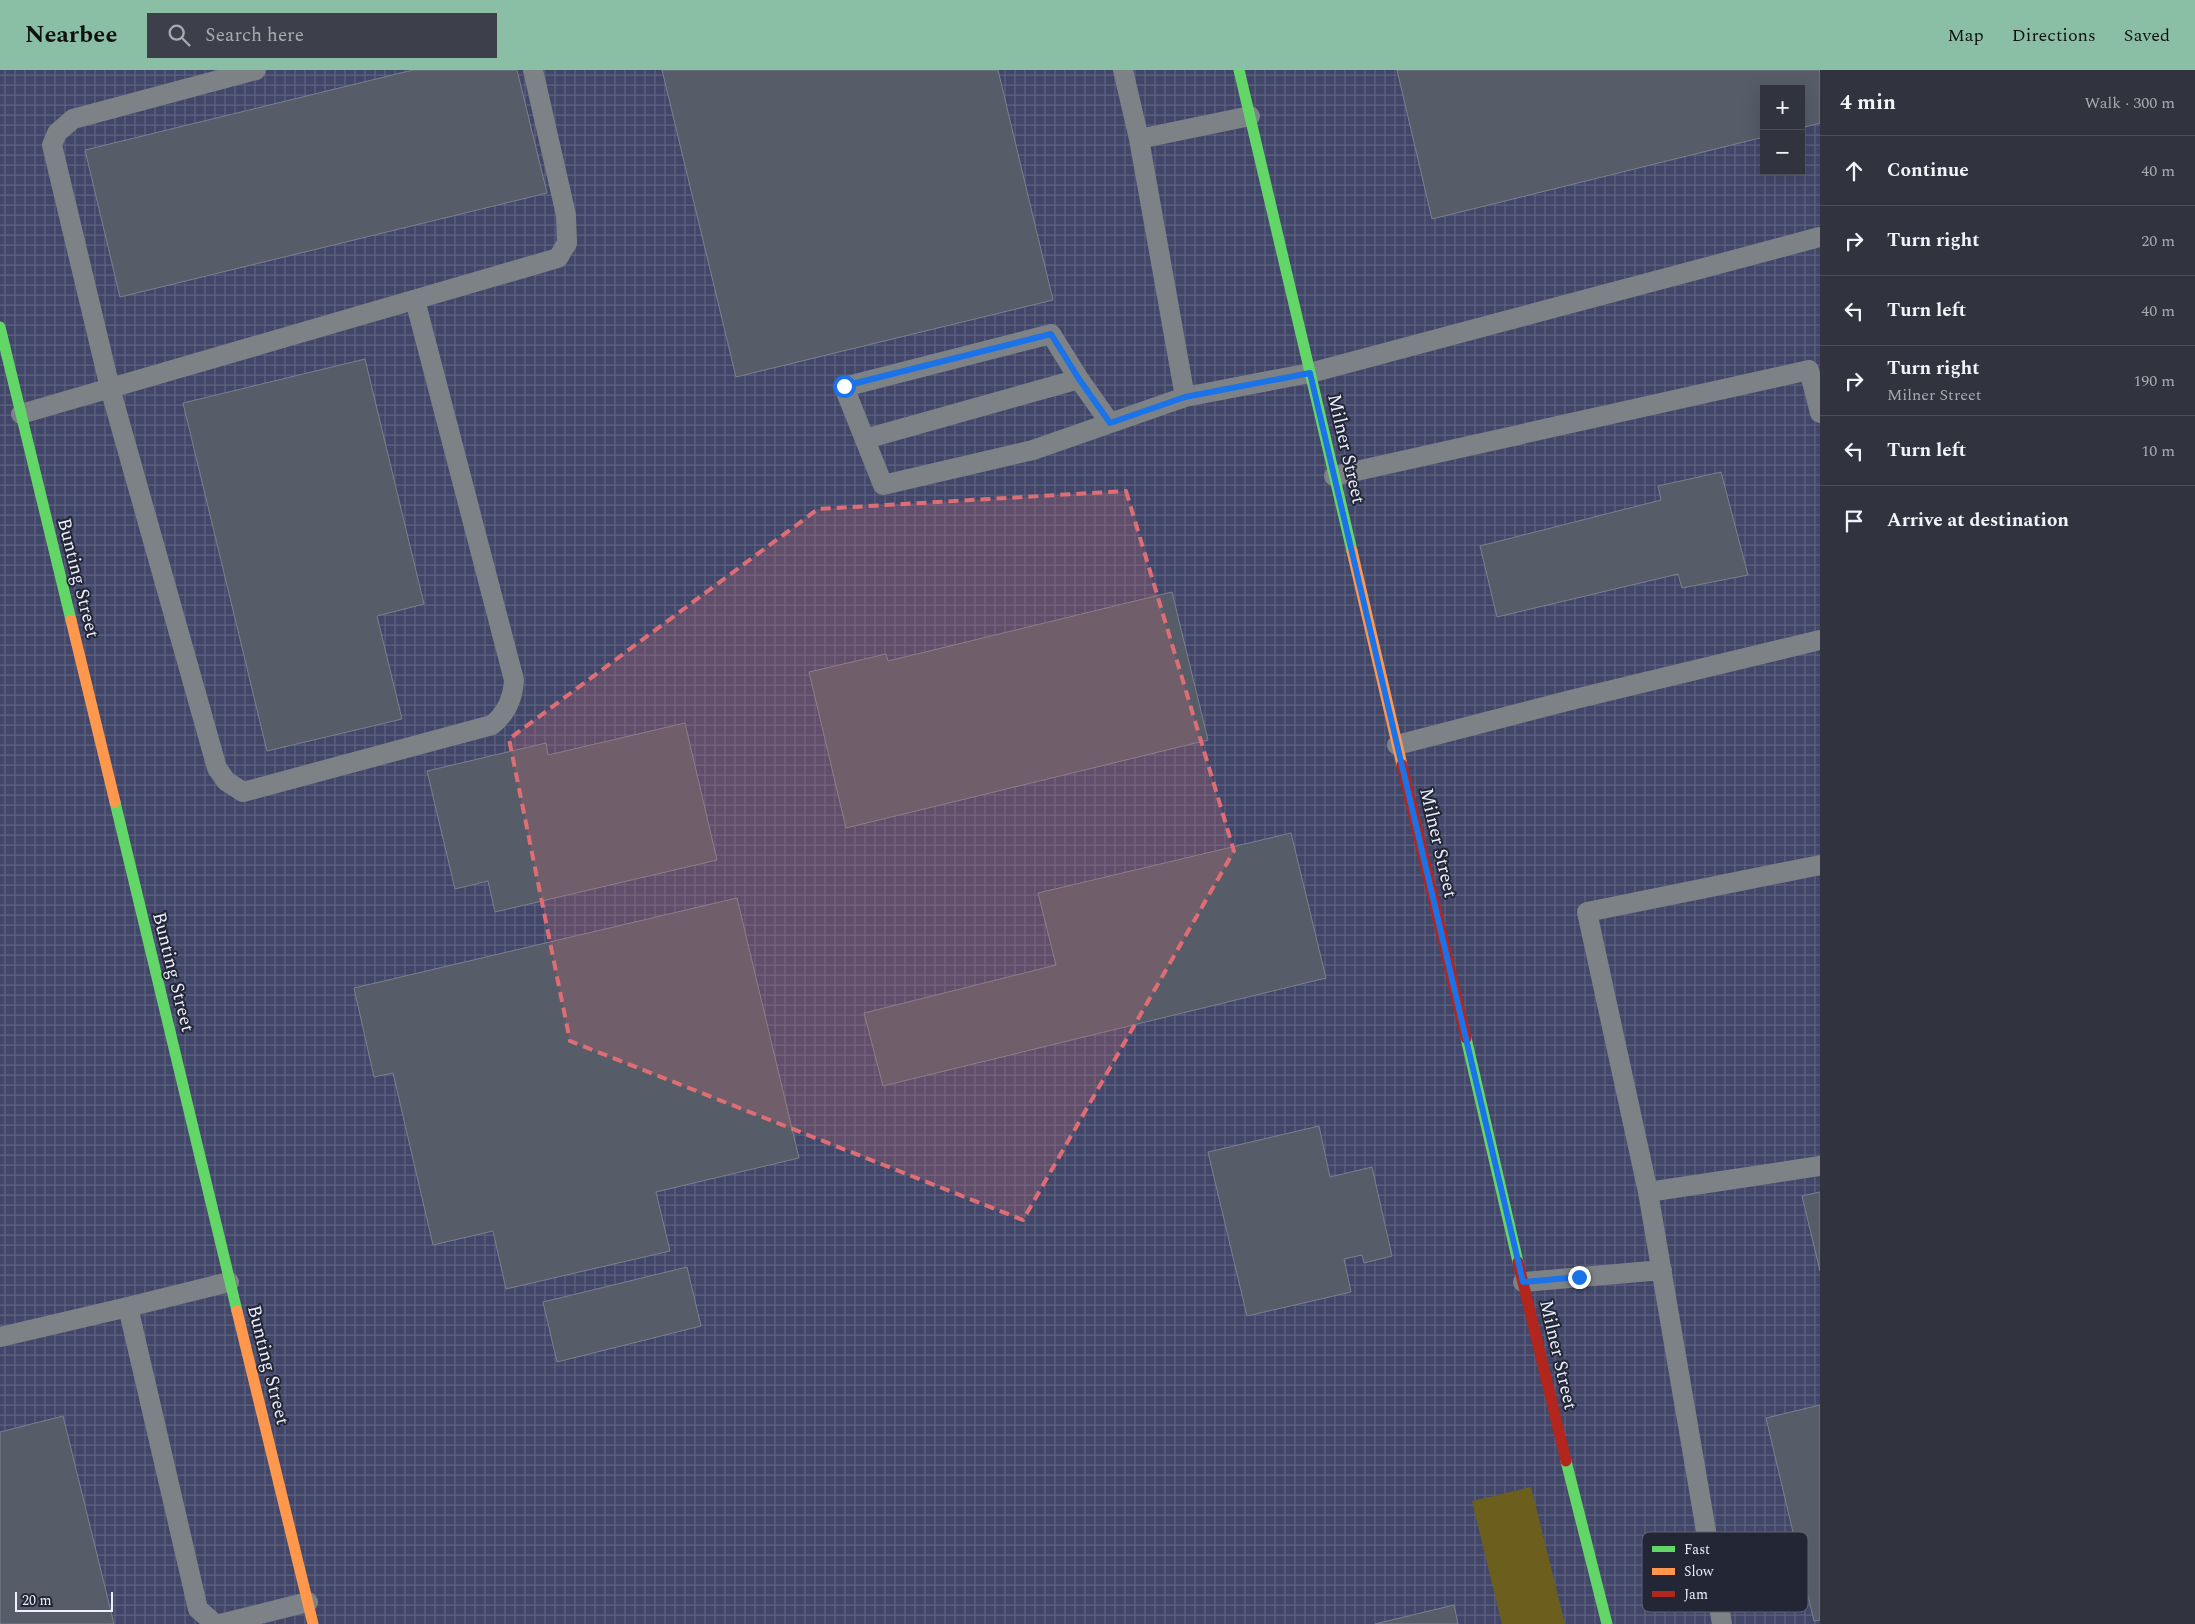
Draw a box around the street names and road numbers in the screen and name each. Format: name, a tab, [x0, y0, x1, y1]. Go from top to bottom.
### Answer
street label: Milner Street	[1319, 391, 1373, 507]
street label: Bunting Street	[49, 515, 107, 641]
street label: Milner Street	[1411, 785, 1465, 901]
street label: Bunting Street	[144, 909, 202, 1035]
street label: Milner Street	[1531, 1297, 1585, 1413]
street label: Bunting Street	[239, 1302, 297, 1428]

